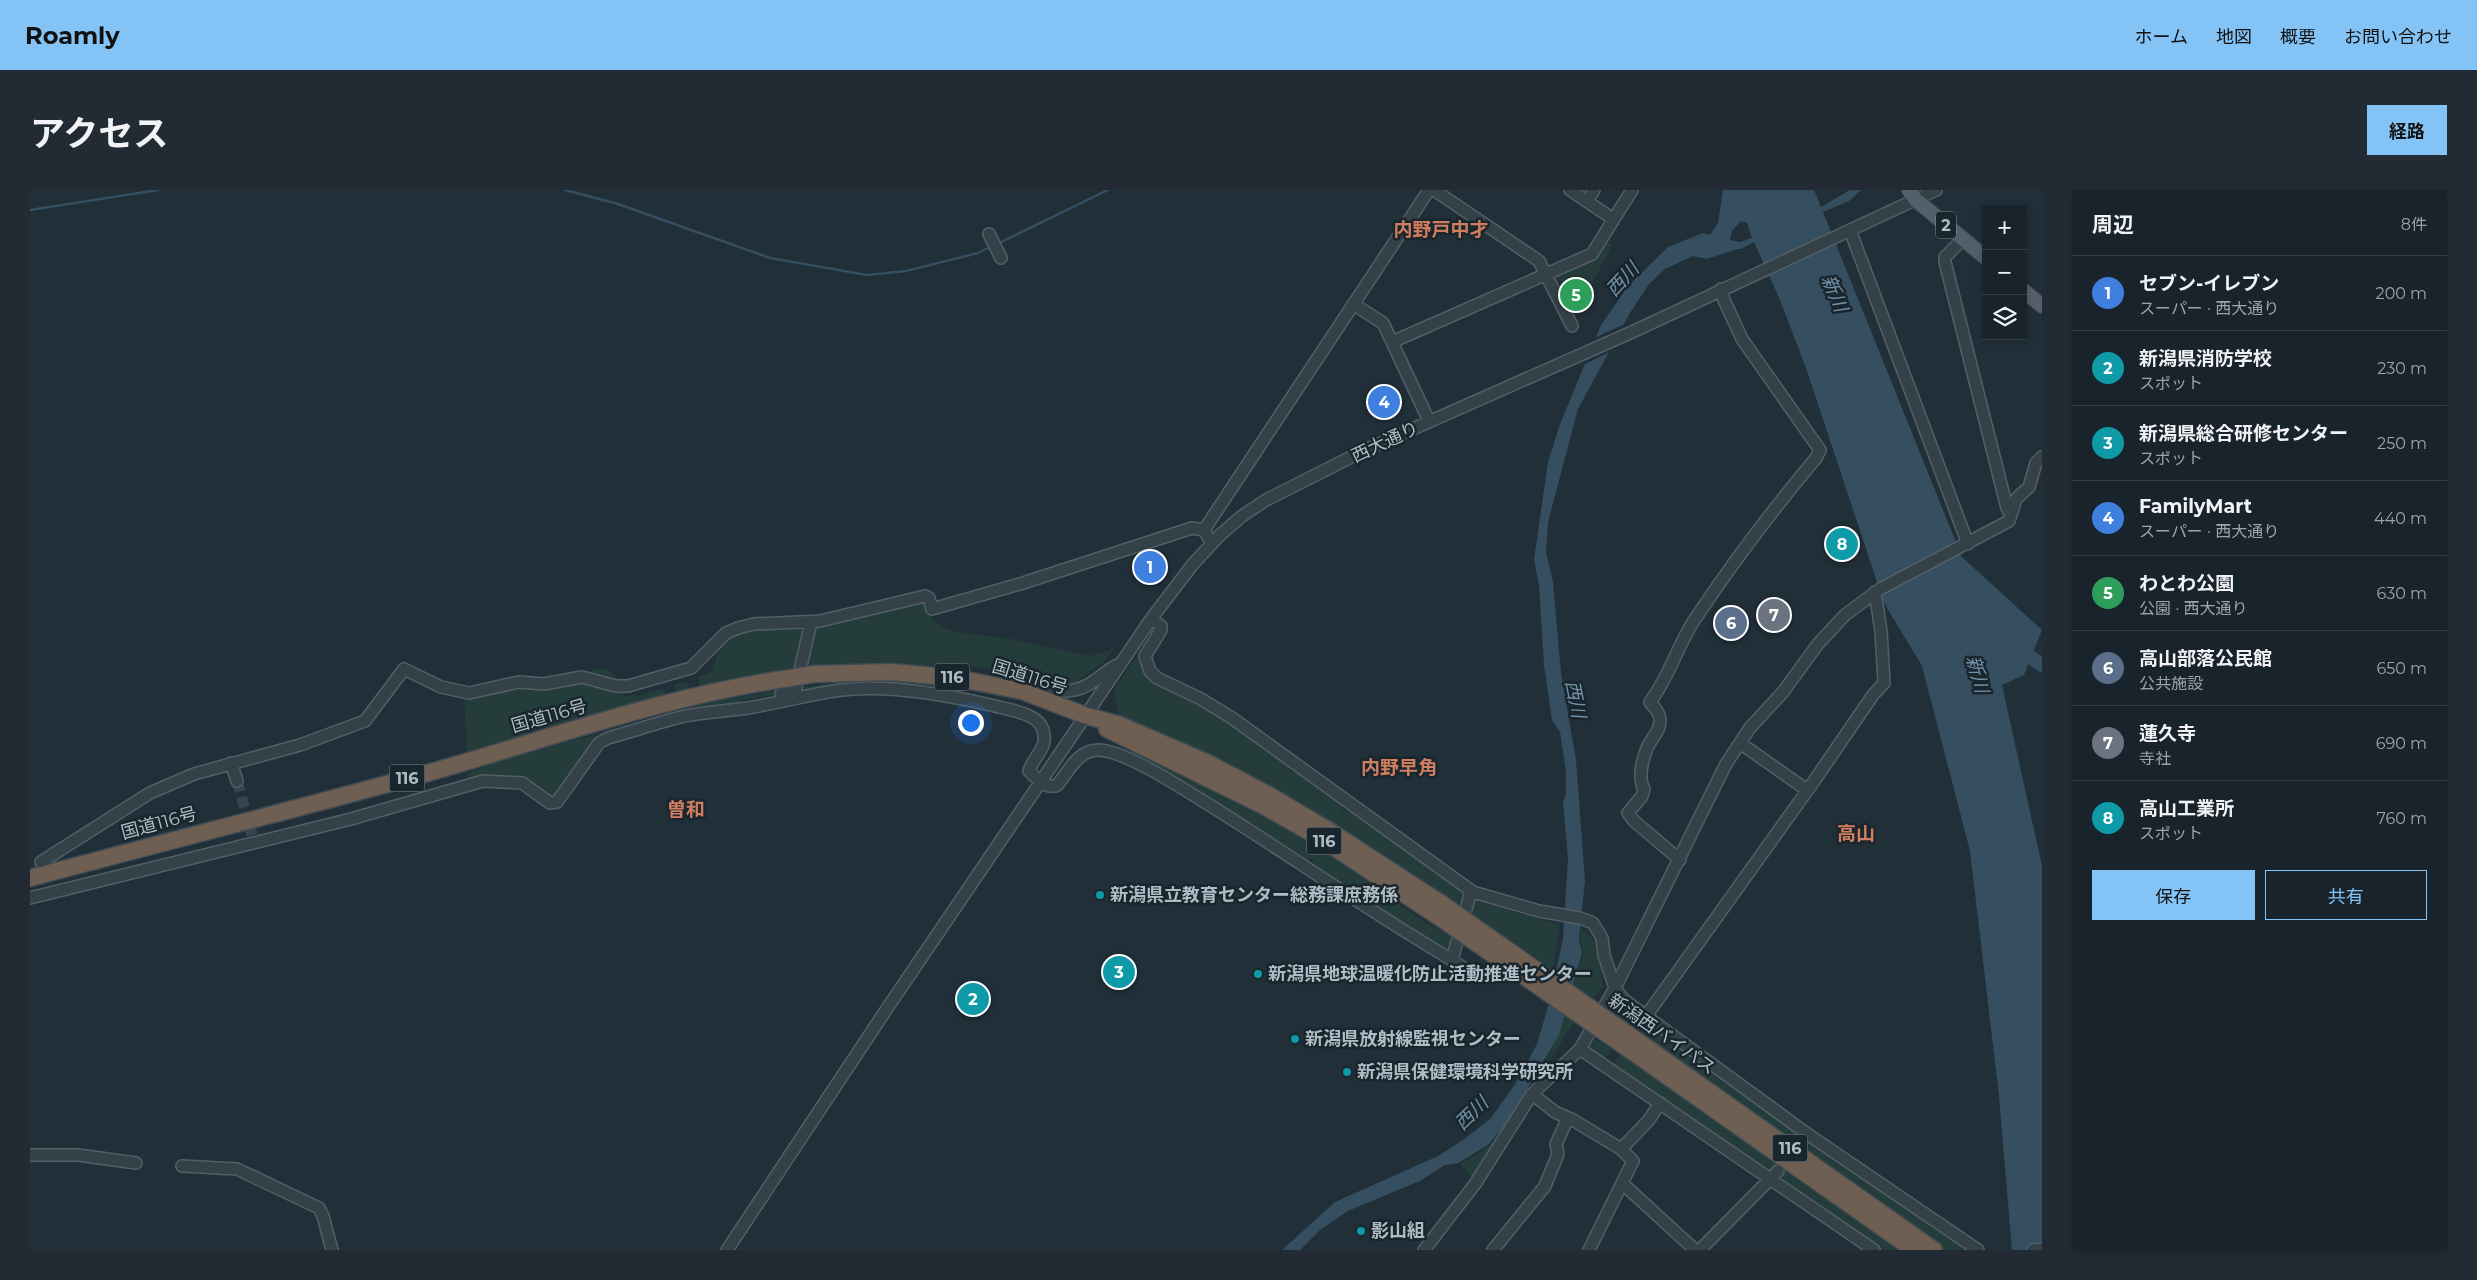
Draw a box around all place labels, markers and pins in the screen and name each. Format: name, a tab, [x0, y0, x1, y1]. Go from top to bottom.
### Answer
pin: 5	[1560, 276, 1592, 314]
pin: 4	[1368, 383, 1400, 421]
pin: 8	[1826, 525, 1858, 563]
pin: 1	[1134, 548, 1166, 586]
pin: 7	[1758, 596, 1790, 634]
pin: 6	[1715, 604, 1747, 642]
place label: 新潟県立教育センター総務課庶務係	[1110, 884, 1398, 906]
marker: 新潟県立教育センター総務課庶務係	[1094, 889, 1106, 901]
pin: 3	[1103, 953, 1135, 991]
place label: 新潟県地球温暖化防止活動推進センター	[1268, 963, 1592, 985]
marker: 新潟県地球温暖化防止活動推進センター	[1252, 968, 1264, 980]
pin: 2	[957, 980, 989, 1018]
place label: 新潟県放射線監視センター	[1305, 1028, 1521, 1050]
marker: 新潟県放射線監視センター	[1289, 1033, 1301, 1045]
place label: 新潟県保健環境科学研究所	[1357, 1061, 1573, 1083]
marker: 新潟県保健環境科学研究所	[1341, 1066, 1353, 1078]
place label: 影山組	[1371, 1220, 1425, 1242]
marker: 影山組	[1355, 1225, 1367, 1237]

